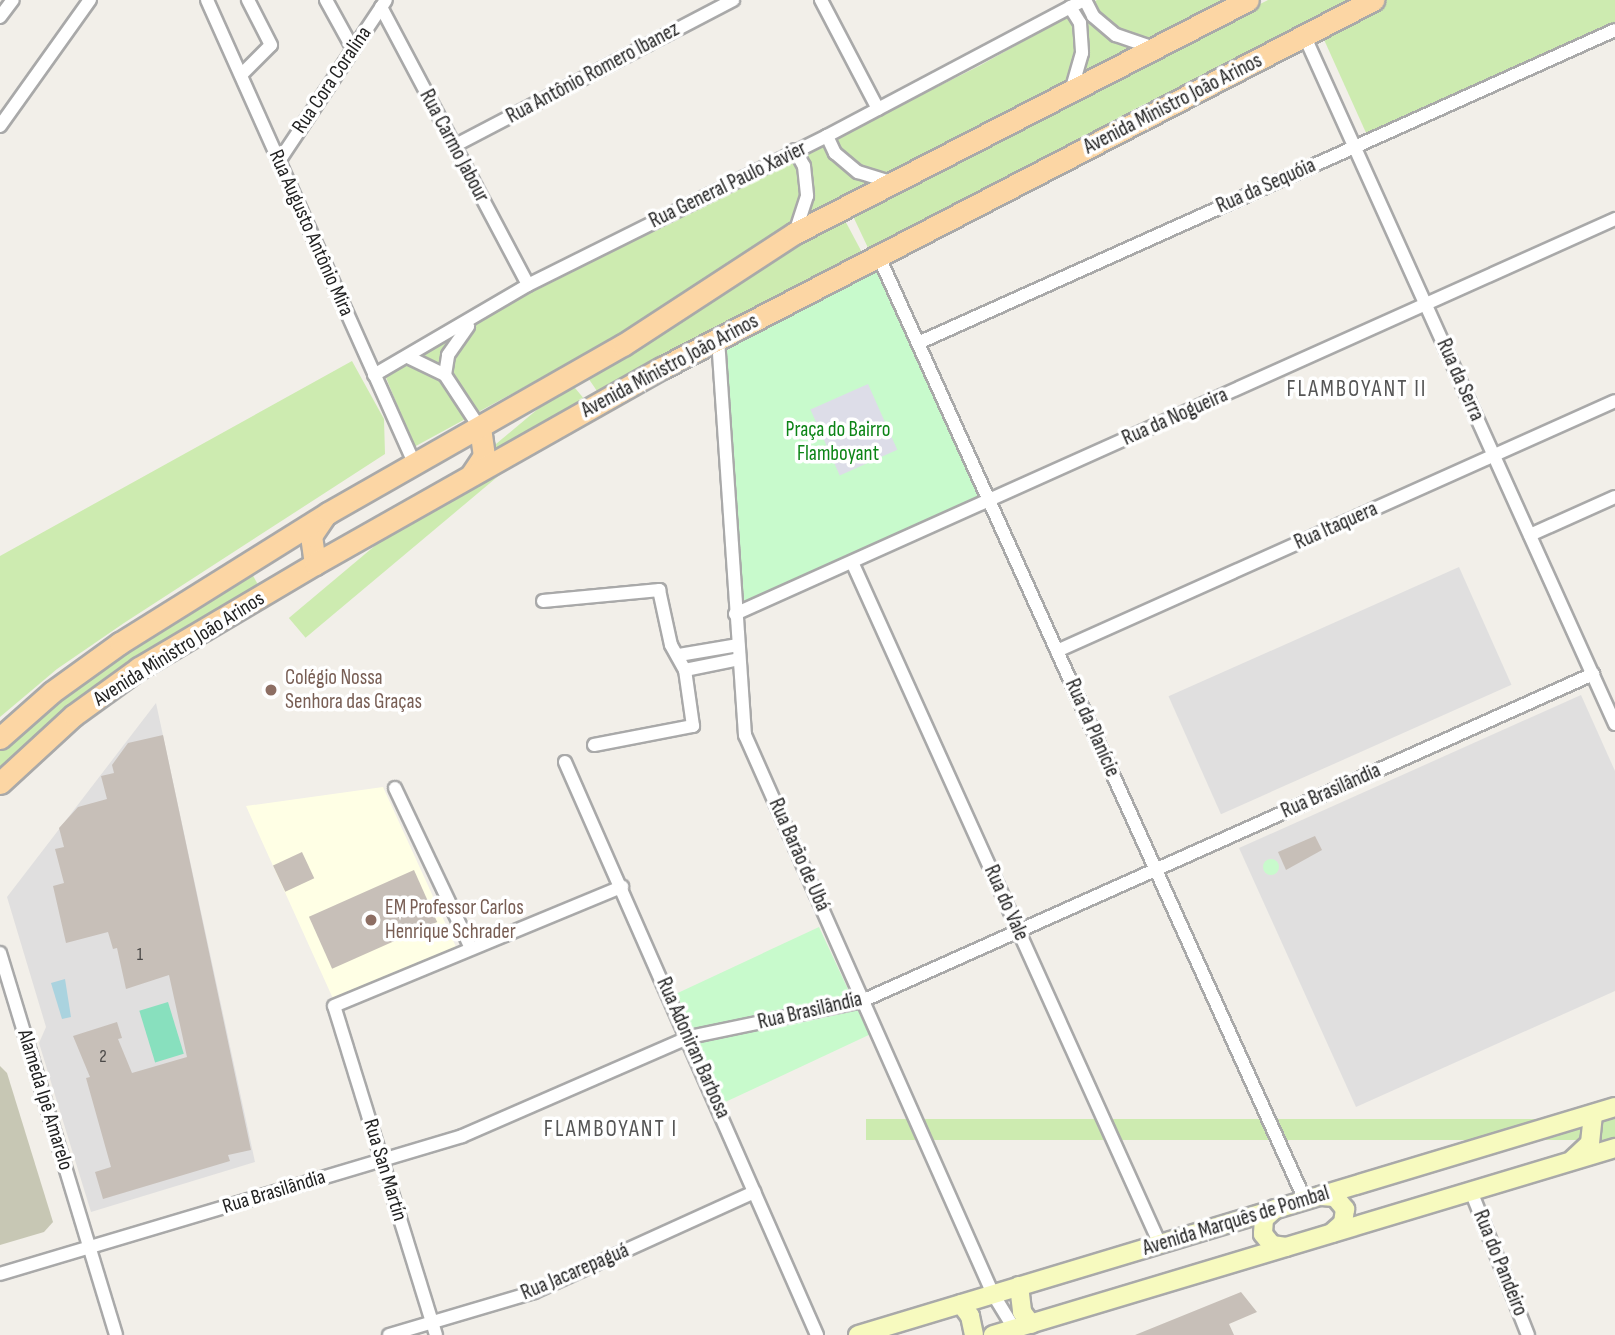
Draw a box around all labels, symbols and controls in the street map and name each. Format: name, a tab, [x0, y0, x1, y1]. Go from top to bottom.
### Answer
street label: Rua Antônio Romero Ibanez	[502, 17, 684, 129]
street label: Rua Cora Coralina	[287, 22, 377, 138]
street label: Avenida Ministro João Arinos	[1080, 48, 1266, 160]
street label: Rua Carmo Jabour	[414, 85, 494, 207]
street label: Rua General Paulo Xavier	[645, 136, 811, 234]
street label: Rua Augusto Antônio Mira	[263, 146, 359, 320]
street label: Rua da Sequóia	[1213, 153, 1319, 219]
street label: Avenida Ministro João Arinos	[577, 309, 763, 423]
street label: Rua da Serra	[1431, 335, 1489, 425]
district label: FLAMBOYANT II	[1288, 375, 1426, 403]
street label: Rua da Nogueira	[1118, 383, 1232, 451]
park label: Praça do Bairro Flamboyant	[786, 417, 890, 467]
street label: Rua Itaquera	[1291, 497, 1381, 555]
street label: Avenida Ministro João Arinos	[89, 586, 269, 712]
place label: Colégio Nossa Senhora das Graças	[285, 665, 422, 715]
street label: Rua da Planície	[1059, 675, 1125, 781]
marker: Colégio Nossa Senhora das Graças	[263, 682, 279, 698]
street label: Rua Brasilândia	[1277, 758, 1385, 824]
street label: Rua Barão de Ubá	[763, 795, 835, 915]
street label: Rua do Vale	[978, 861, 1034, 945]
place label: EM Professor Carlos Henrique Schrader	[385, 895, 524, 945]
marker: EM Professor Carlos Henrique Schrader	[363, 912, 379, 928]
house number: 1	[137, 944, 143, 966]
street label: Rua Adoniran Barbosa	[651, 974, 735, 1122]
street label: Rua Brasilândia	[755, 987, 865, 1035]
street label: Alameda Ipê Amarelo	[12, 1027, 78, 1173]
house number: 2	[99, 1046, 107, 1068]
district label: FLAMBOYANT I	[545, 1115, 677, 1143]
street label: Rua San Martín	[358, 1116, 412, 1224]
street label: Rua Brasilândia	[220, 1164, 328, 1220]
street label: Avenida Marquês de Pombal	[1140, 1181, 1332, 1261]
street label: Rua do Pandeiro	[1467, 1206, 1533, 1320]
street label: Rua Jacarepaguá	[517, 1238, 633, 1306]

